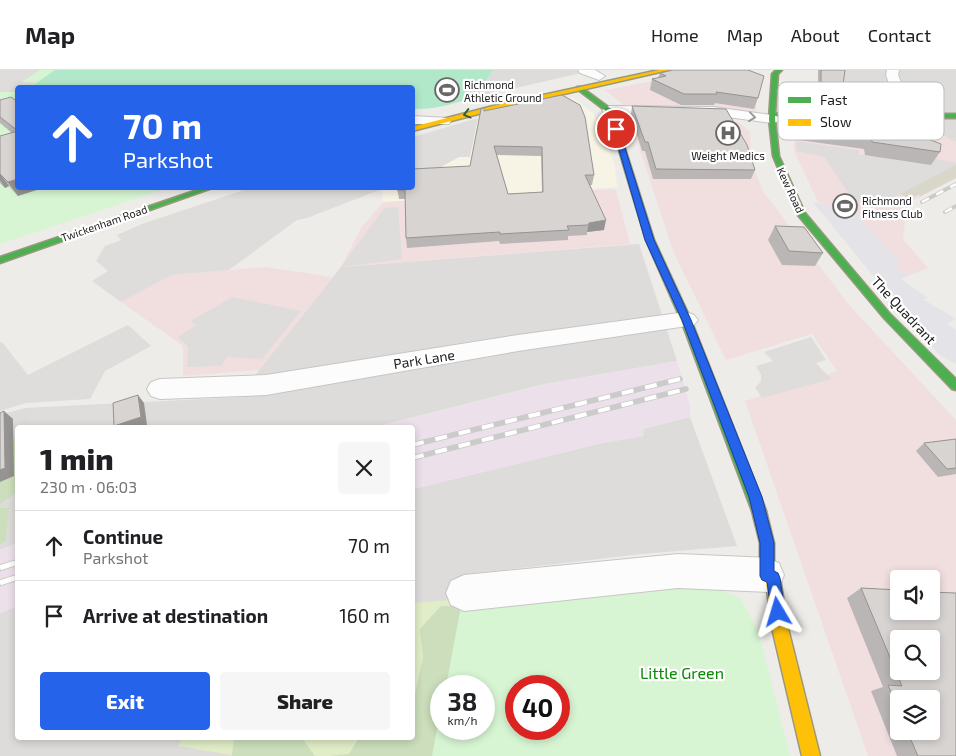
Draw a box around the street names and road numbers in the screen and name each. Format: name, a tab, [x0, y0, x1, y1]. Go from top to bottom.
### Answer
street label: Kew Road	[775, 165, 807, 215]
street label: Twickenham Road	[59, 202, 149, 244]
street label: The Quadrant	[868, 272, 940, 348]
street label: Park Lane	[392, 346, 456, 372]

